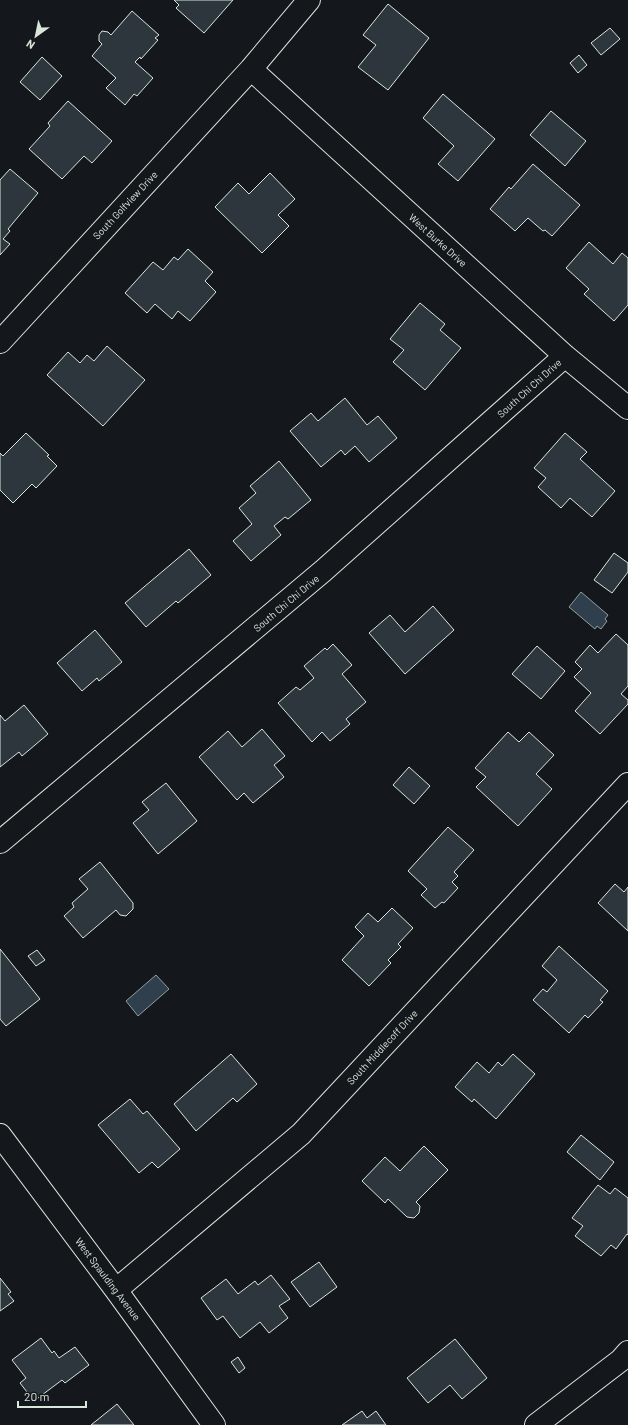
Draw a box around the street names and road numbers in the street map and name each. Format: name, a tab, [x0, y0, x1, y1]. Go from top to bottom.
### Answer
street label: South Golfview Drive	[90, 168, 160, 242]
street label: West Burke Drive	[407, 211, 469, 269]
street label: South Chi Chi Drive	[495, 356, 563, 420]
street label: South Chi Chi Drive	[251, 572, 321, 634]
street label: South Middlecoff Drive	[344, 1007, 420, 1087]
street label: West Spaulding Avenue	[73, 1235, 143, 1323]

